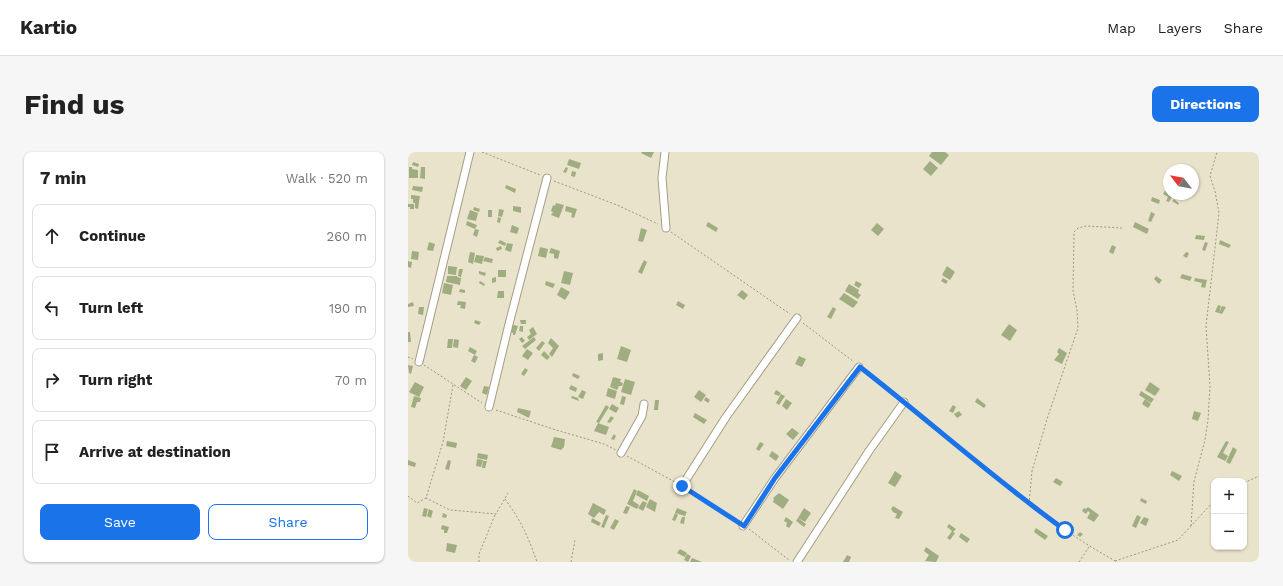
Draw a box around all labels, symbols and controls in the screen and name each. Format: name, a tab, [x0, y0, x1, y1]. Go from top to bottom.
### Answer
text: Kartio	[20, 16, 77, 39]
text: Map	[1107, 20, 1136, 36]
text: Layers	[1158, 20, 1202, 36]
text: Share	[1224, 20, 1263, 36]
button: Directions	[1152, 86, 1259, 122]
text: Find us	[24, 88, 124, 121]
north arrow	[1163, 164, 1199, 200]
text: 7 min	[40, 168, 86, 188]
text: Walk · 520 m	[286, 171, 368, 186]
icon: ahead	[41, 225, 63, 247]
text: Continue	[79, 227, 146, 245]
text: 260 m	[327, 229, 367, 244]
icon: left	[41, 297, 63, 319]
text: Turn left	[79, 299, 143, 317]
text: 190 m	[329, 301, 367, 316]
icon: right	[41, 369, 63, 391]
text: Turn right	[79, 371, 152, 389]
text: 70 m	[335, 373, 367, 388]
icon: arrive	[41, 441, 63, 463]
text: Arrive at destination	[79, 443, 231, 461]
route end	[673, 477, 691, 495]
map controls	[1211, 478, 1247, 550]
button: +	[1211, 478, 1247, 514]
button: Save	[40, 504, 200, 540]
button: Share	[208, 504, 368, 540]
button: −	[1211, 514, 1247, 550]
route start	[1056, 521, 1074, 539]

